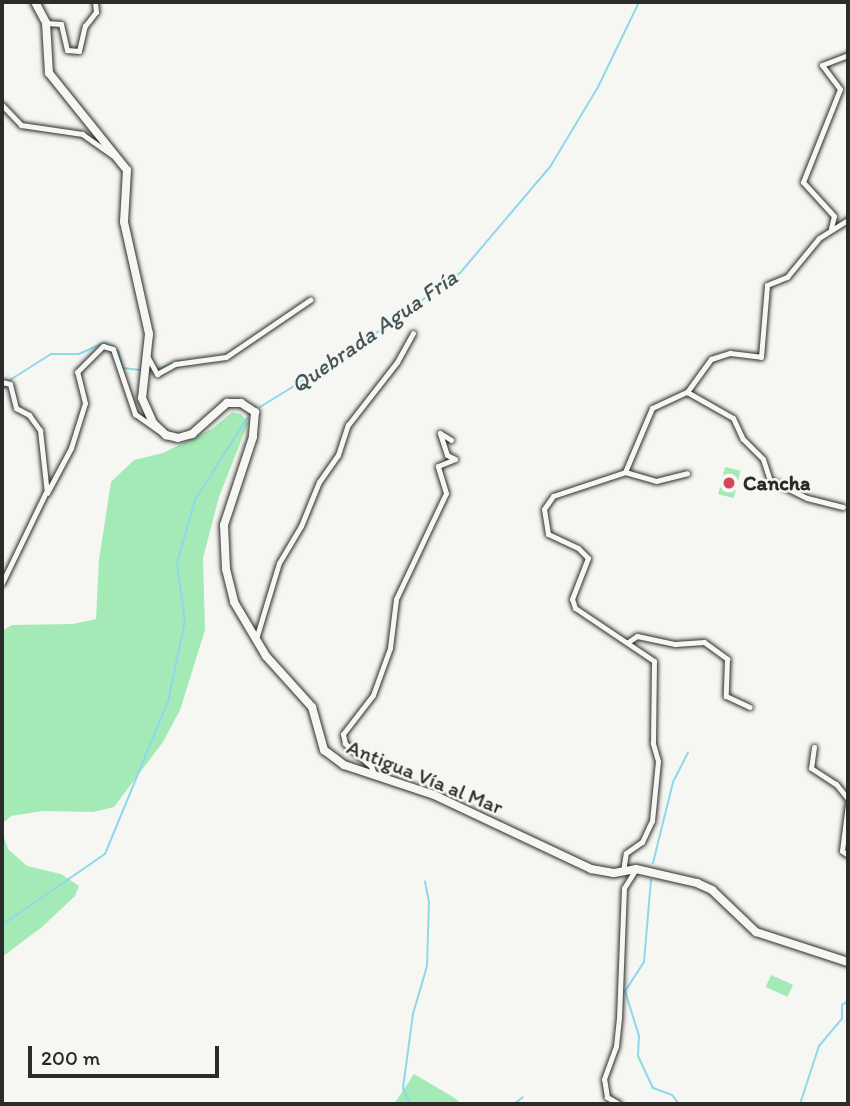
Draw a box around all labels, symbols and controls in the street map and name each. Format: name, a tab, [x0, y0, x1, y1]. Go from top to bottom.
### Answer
water label: Quebrada Agua Fría	[285, 263, 463, 399]
place label: Cancha	[743, 470, 810, 496]
marker: Cancha	[721, 475, 737, 491]
street label: Antigua Vía al Mar	[343, 734, 507, 820]
scale bar	[32, 1032, 222, 1076]
text: 200 m	[41, 1045, 100, 1070]

